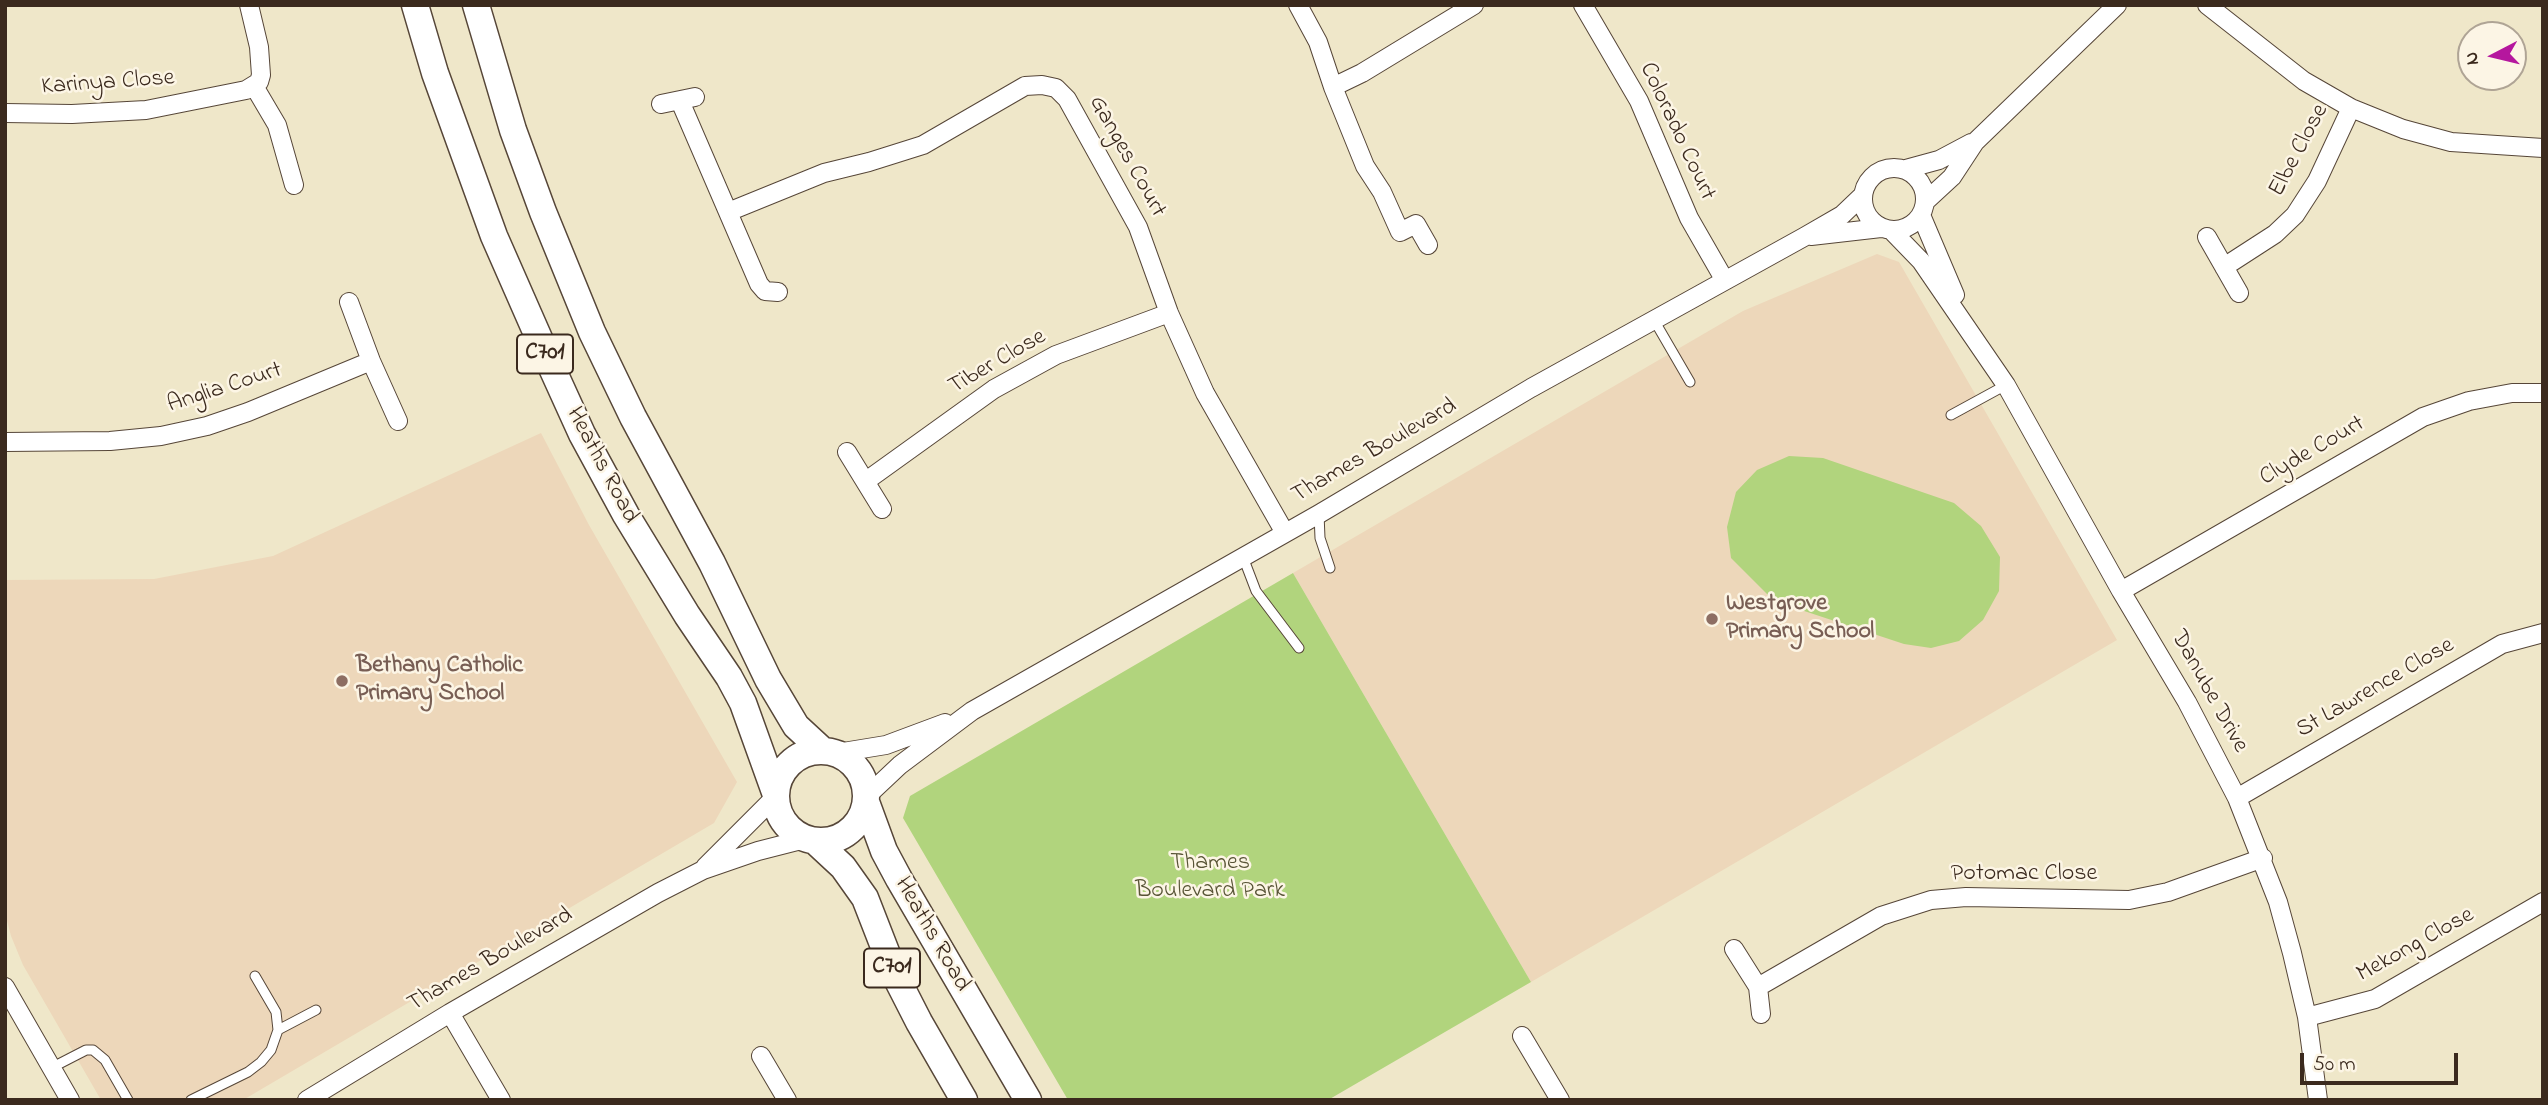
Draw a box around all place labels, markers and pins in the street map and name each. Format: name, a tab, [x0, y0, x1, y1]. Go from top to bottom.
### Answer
place label: Westgrove Primary School	[1726, 591, 1874, 647]
marker: Westgrove Primary School	[1704, 611, 1720, 627]
place label: Bethany Catholic Primary School	[356, 653, 523, 709]
marker: Bethany Catholic Primary School	[334, 673, 350, 689]

